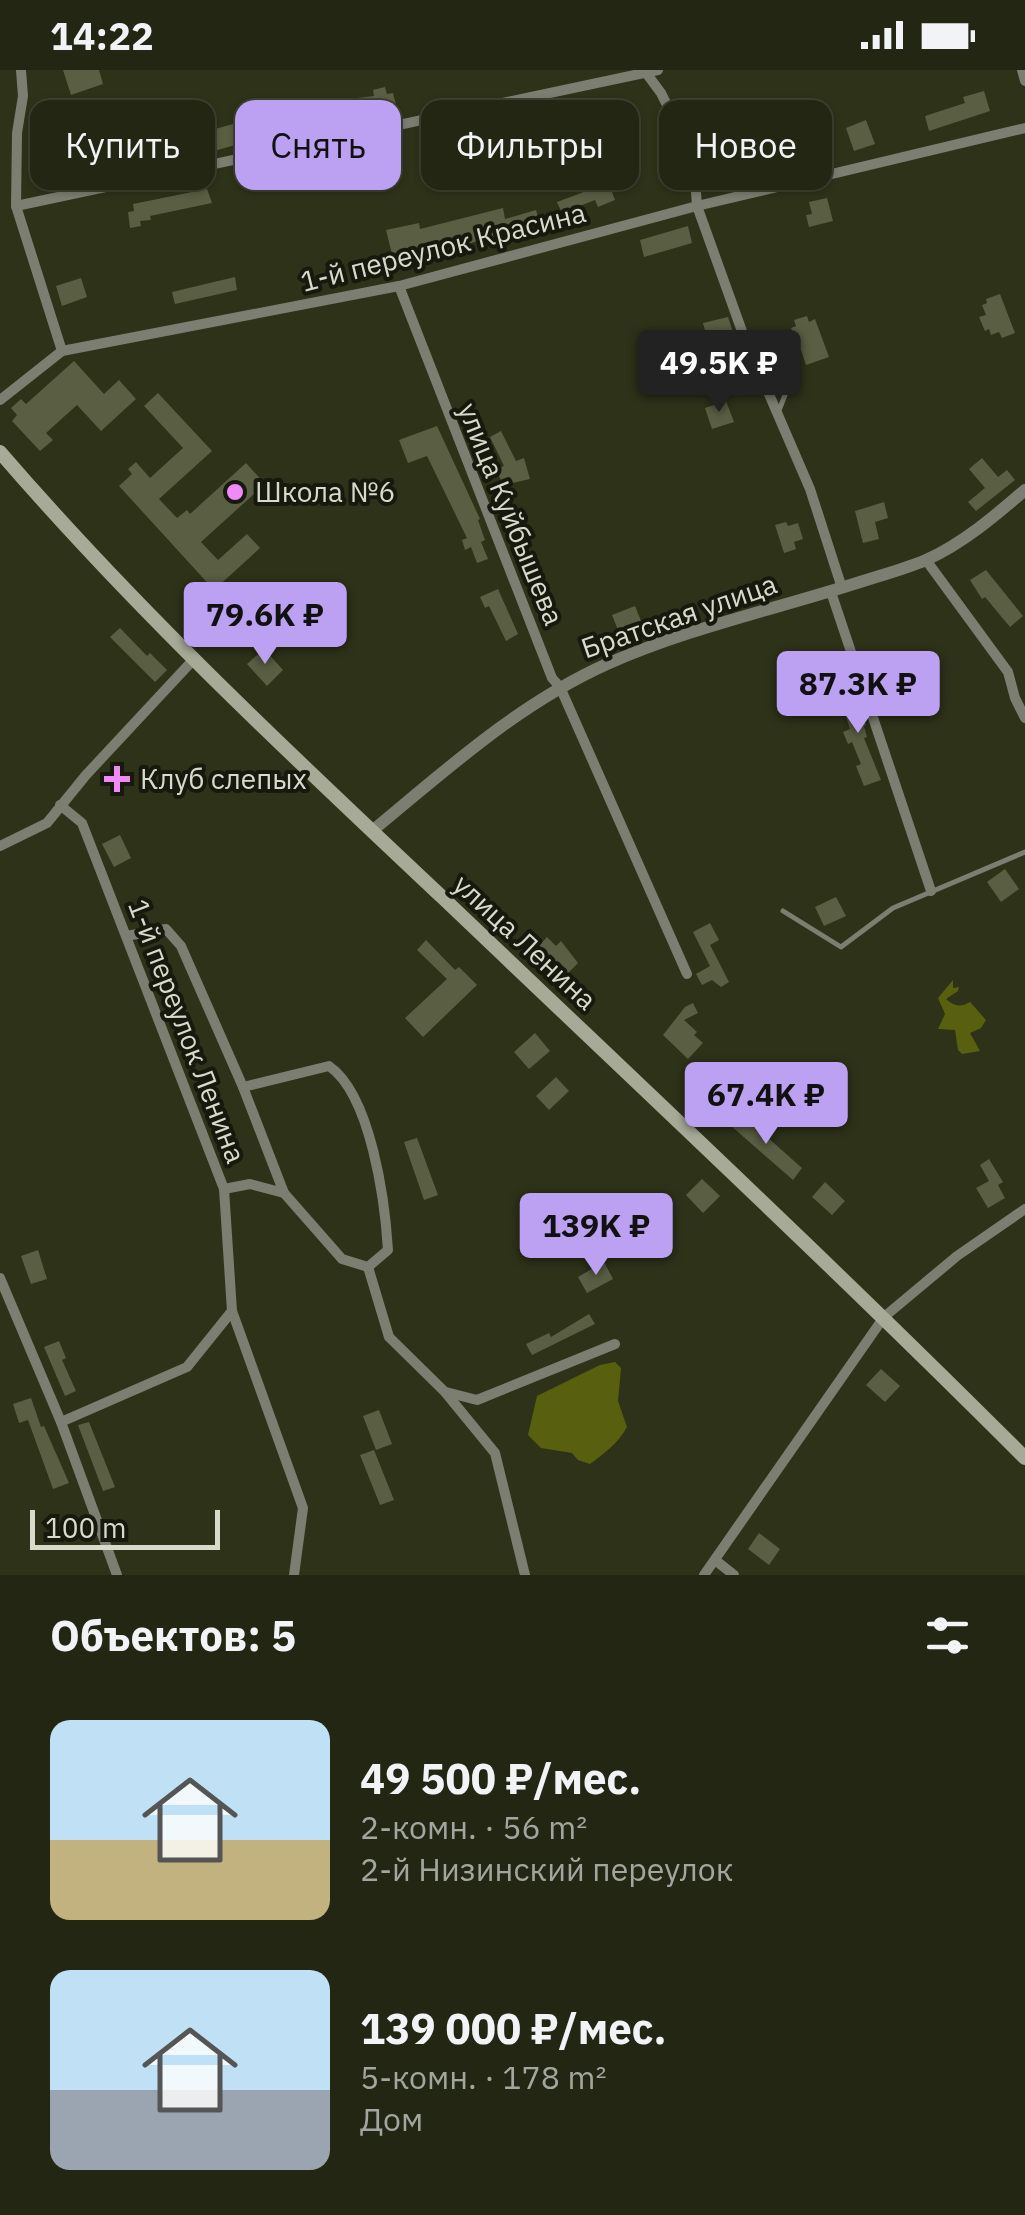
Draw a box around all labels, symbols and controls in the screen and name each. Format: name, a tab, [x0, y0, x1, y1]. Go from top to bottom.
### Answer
text: 14:22	[50, 11, 154, 60]
chip: Купить	[30, 100, 215, 190]
chip: Снять	[235, 100, 401, 190]
chip: Фильтры	[421, 100, 639, 190]
chip: Новое	[659, 100, 832, 190]
street label: 1-й переулок Красина	[296, 193, 589, 300]
pin: 49.5K ₽	[627, 330, 811, 415]
text: 49.5K ₽	[660, 341, 778, 383]
street label: улица Куйбышева	[450, 397, 573, 630]
place label: Школа №6	[255, 473, 395, 510]
marker: Школа №6	[224, 481, 246, 503]
street label: Братская улица	[576, 565, 782, 666]
pin: 79.6K ₽	[173, 582, 357, 667]
text: 79.6K ₽	[206, 593, 324, 635]
pin: 87.3K ₽	[766, 651, 950, 736]
text: 87.3K ₽	[799, 662, 917, 704]
place label: Клуб слепых	[140, 760, 307, 797]
marker: Клуб слепых	[104, 766, 130, 792]
street label: улица Ленина	[446, 866, 605, 1018]
street label: 1-й переулок Ленина	[120, 894, 255, 1168]
pin: 67.4K ₽	[674, 1062, 858, 1147]
text: 67.4K ₽	[707, 1073, 825, 1115]
pin: 139K ₽	[515, 1193, 677, 1278]
text: 139K ₽	[542, 1204, 650, 1246]
scale bar	[30, 1505, 220, 1550]
text: 100 m	[45, 1509, 126, 1546]
text: Объектов: 5	[50, 1608, 296, 1663]
icon: filters	[920, 1608, 975, 1663]
text: 49 500 ₽/мес.	[360, 1751, 641, 1806]
icon: home	[130, 1760, 250, 1880]
text: 2-комн. · 56 m²	[360, 1806, 587, 1848]
text: 2-й Низинский переулок	[360, 1848, 733, 1890]
text: 139 000 ₽/мес.	[360, 2001, 667, 2056]
icon: home	[130, 2010, 250, 2130]
text: 5-комн. · 178 m²	[360, 2056, 606, 2098]
text: Дом	[360, 2098, 423, 2140]

